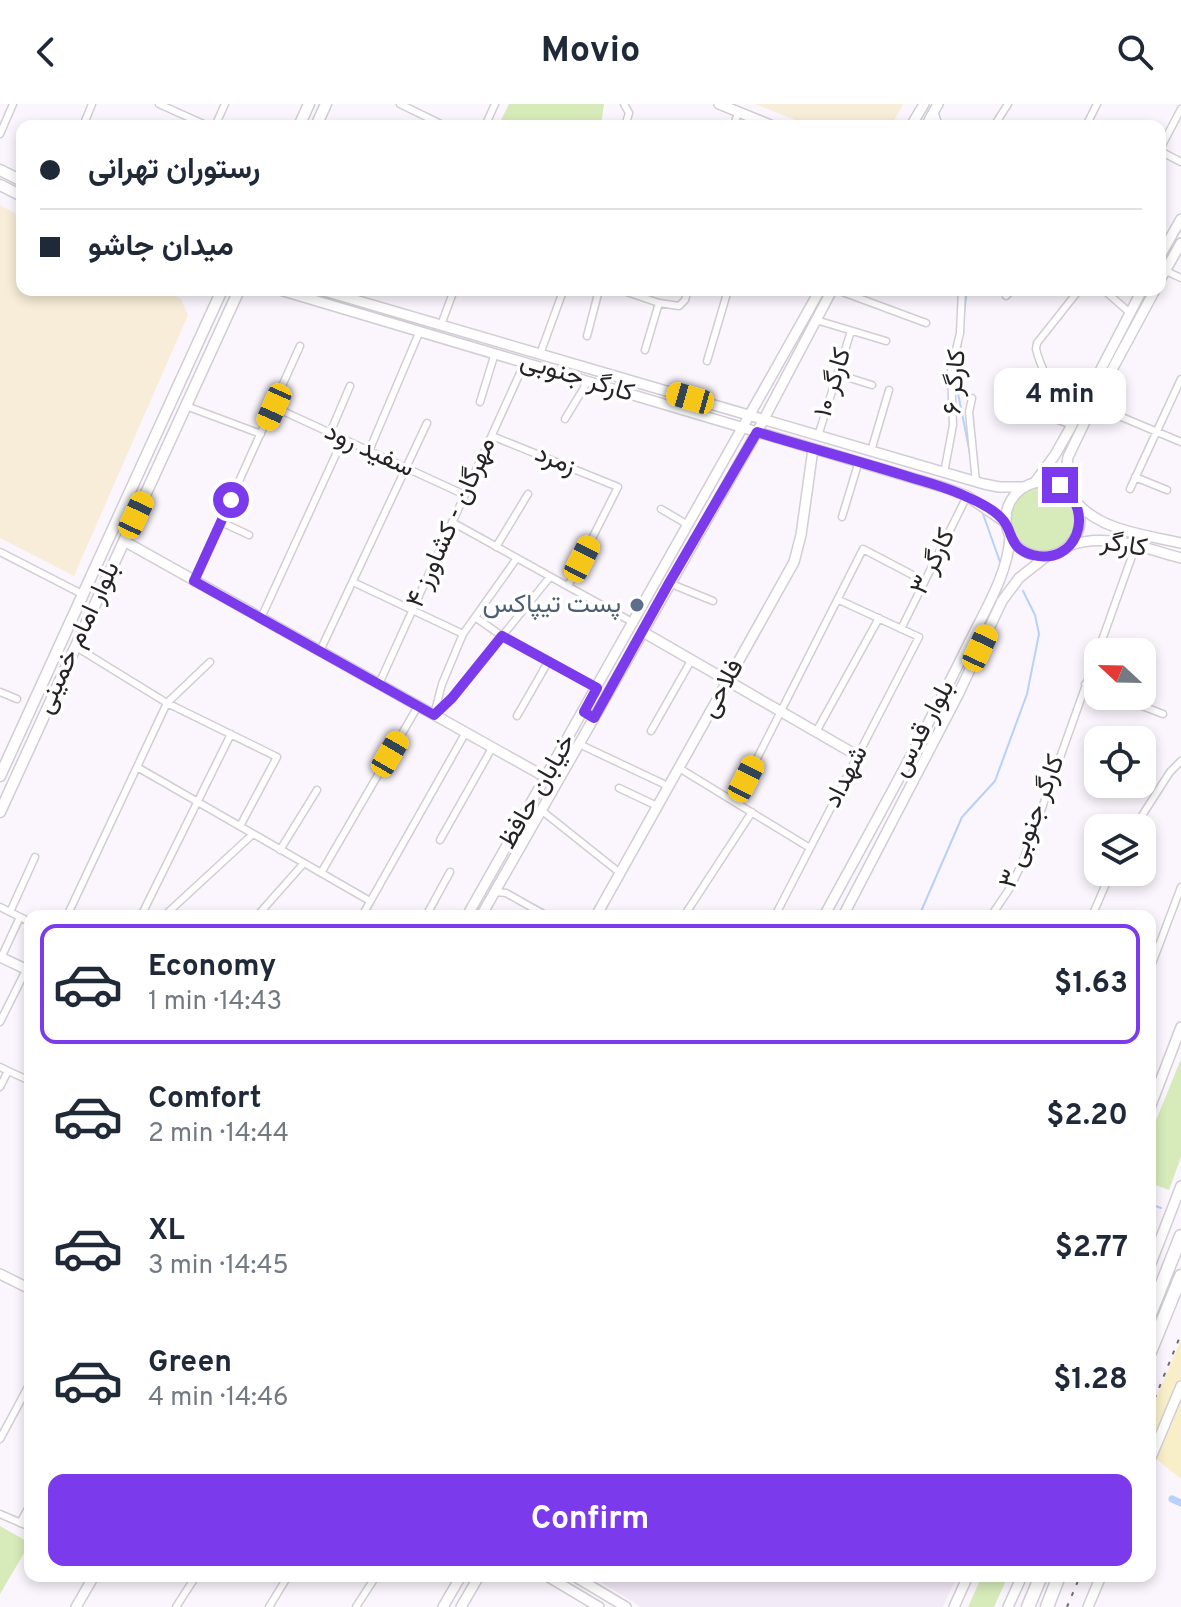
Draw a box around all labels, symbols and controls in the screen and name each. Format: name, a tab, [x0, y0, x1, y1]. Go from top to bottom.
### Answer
text: Movio	[541, 29, 640, 75]
icon: back	[24, 30, 68, 74]
icon: search	[1113, 30, 1157, 74]
text: رستوران تهرانی	[88, 152, 260, 189]
text: میدان جاشو	[88, 229, 234, 266]
street label: کارگر ۱۰	[808, 344, 860, 422]
street label: کارگر جنوبی	[516, 345, 638, 411]
street label: کارگر ۶	[937, 348, 975, 416]
callout: 4 min	[994, 369, 1126, 425]
text: 4 min	[1026, 379, 1094, 412]
car	[253, 380, 295, 434]
car	[664, 380, 716, 416]
street label: سفید رود	[319, 416, 419, 486]
street label: مهرگان - کشاورز ۴	[400, 433, 504, 613]
street label: زمرد	[530, 438, 580, 484]
route end	[1042, 467, 1078, 503]
route start	[213, 482, 249, 518]
car	[115, 488, 157, 542]
street label: کارگر ۳	[904, 523, 964, 601]
street label: کارگر	[1098, 526, 1150, 566]
car	[560, 532, 604, 586]
street label: بلوار امام خمینی	[29, 557, 129, 719]
place label: پست تیپاکس	[482, 589, 621, 622]
marker: پست تیپاکس	[628, 596, 646, 614]
car	[959, 621, 1001, 675]
north arrow	[1084, 638, 1156, 710]
map controls	[1084, 638, 1156, 886]
street label: فلاحی	[694, 654, 752, 724]
street label: بلوار قدس	[885, 675, 963, 783]
button: locate	[1084, 726, 1156, 798]
car	[368, 727, 412, 781]
street label: خیابان حافظ	[492, 728, 584, 856]
street label: شهداد	[817, 740, 877, 814]
street label: کارگر جنوبی ۳	[992, 751, 1074, 893]
car	[724, 752, 768, 806]
button: layers	[1084, 814, 1156, 886]
icon: car	[52, 948, 124, 1020]
text: Economy	[148, 949, 276, 986]
text: $1.63	[1054, 966, 1128, 1003]
text: 1 min · 14:43	[148, 986, 282, 1019]
icon: car	[52, 1080, 124, 1152]
text: Comfort	[148, 1081, 261, 1118]
text: $2.20	[1046, 1098, 1128, 1135]
text: 2 min · 14:44	[148, 1118, 289, 1151]
icon: car	[52, 1212, 124, 1284]
text: XL	[148, 1213, 185, 1250]
text: $2.77	[1055, 1230, 1128, 1267]
text: 3 min · 14:45	[148, 1250, 289, 1283]
icon: car	[52, 1344, 124, 1416]
text: Green	[148, 1345, 232, 1382]
text: $1.28	[1053, 1362, 1128, 1399]
text: 4 min · 14:46	[148, 1382, 289, 1415]
button: Confirm	[48, 1474, 1132, 1566]

